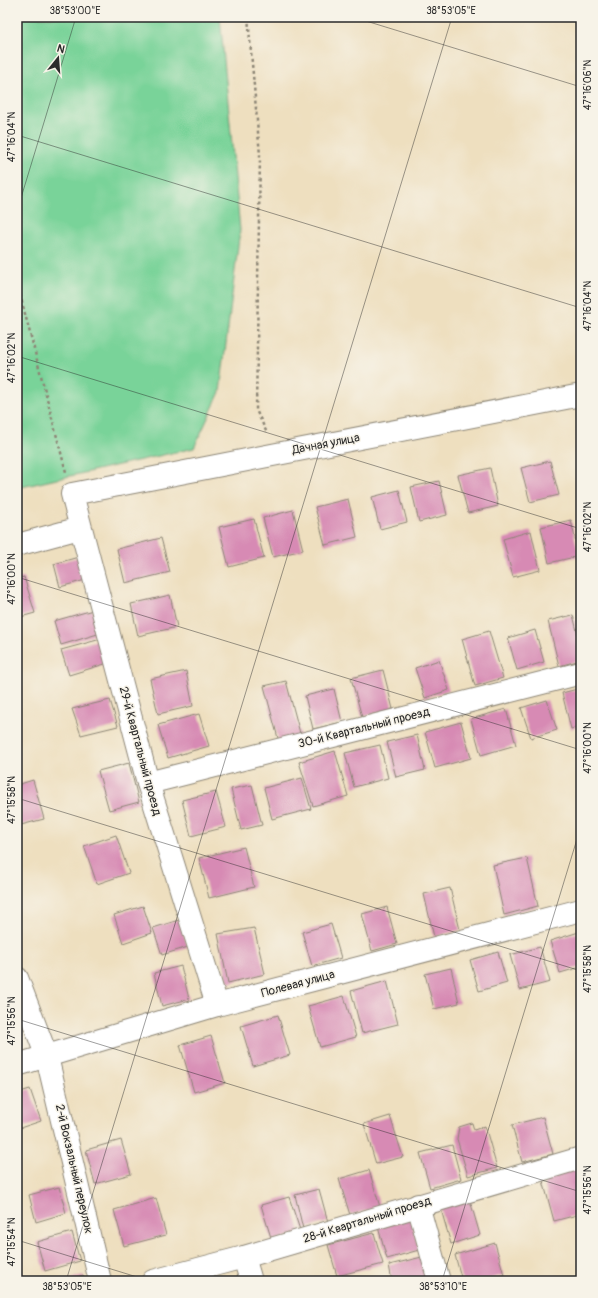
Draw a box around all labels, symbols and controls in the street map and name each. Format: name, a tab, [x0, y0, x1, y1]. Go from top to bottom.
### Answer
text: 38°53'00"E	[50, 5, 100, 17]
text: 38°53'05"E	[426, 5, 476, 17]
north arrow	[38, 38, 78, 78]
text: N	[55, 42, 67, 56]
text: 47°16'06"N	[582, 59, 594, 110]
text: 47°16'04"N	[6, 111, 18, 162]
text: 47°16'04"N	[582, 280, 594, 331]
text: 47°16'02"N	[6, 333, 18, 383]
street label: Дачная улица	[290, 430, 361, 458]
text: 47°16'02"N	[582, 502, 594, 552]
text: 47°16'00"N	[6, 553, 18, 605]
street label: 29-й Квартальный проезд	[116, 685, 165, 818]
street label: 30-й Квартальный проезд	[297, 704, 432, 752]
text: 47°16'00"N	[582, 722, 594, 774]
text: 47°15'58"N	[6, 776, 18, 824]
text: 47°15'58"N	[582, 945, 594, 993]
street label: Полевая улица	[260, 967, 337, 1001]
text: 47°15'56"N	[6, 996, 18, 1045]
street label: 2-й Вокзальный переулок	[52, 1103, 96, 1235]
text: 47°15'56"N	[582, 1165, 594, 1214]
street label: 28-й Квартальный проезд	[301, 1193, 433, 1247]
text: 47°15'54"N	[6, 1217, 18, 1266]
text: 38°53'05"E	[42, 1281, 92, 1293]
text: 38°53'10"E	[419, 1281, 467, 1293]

